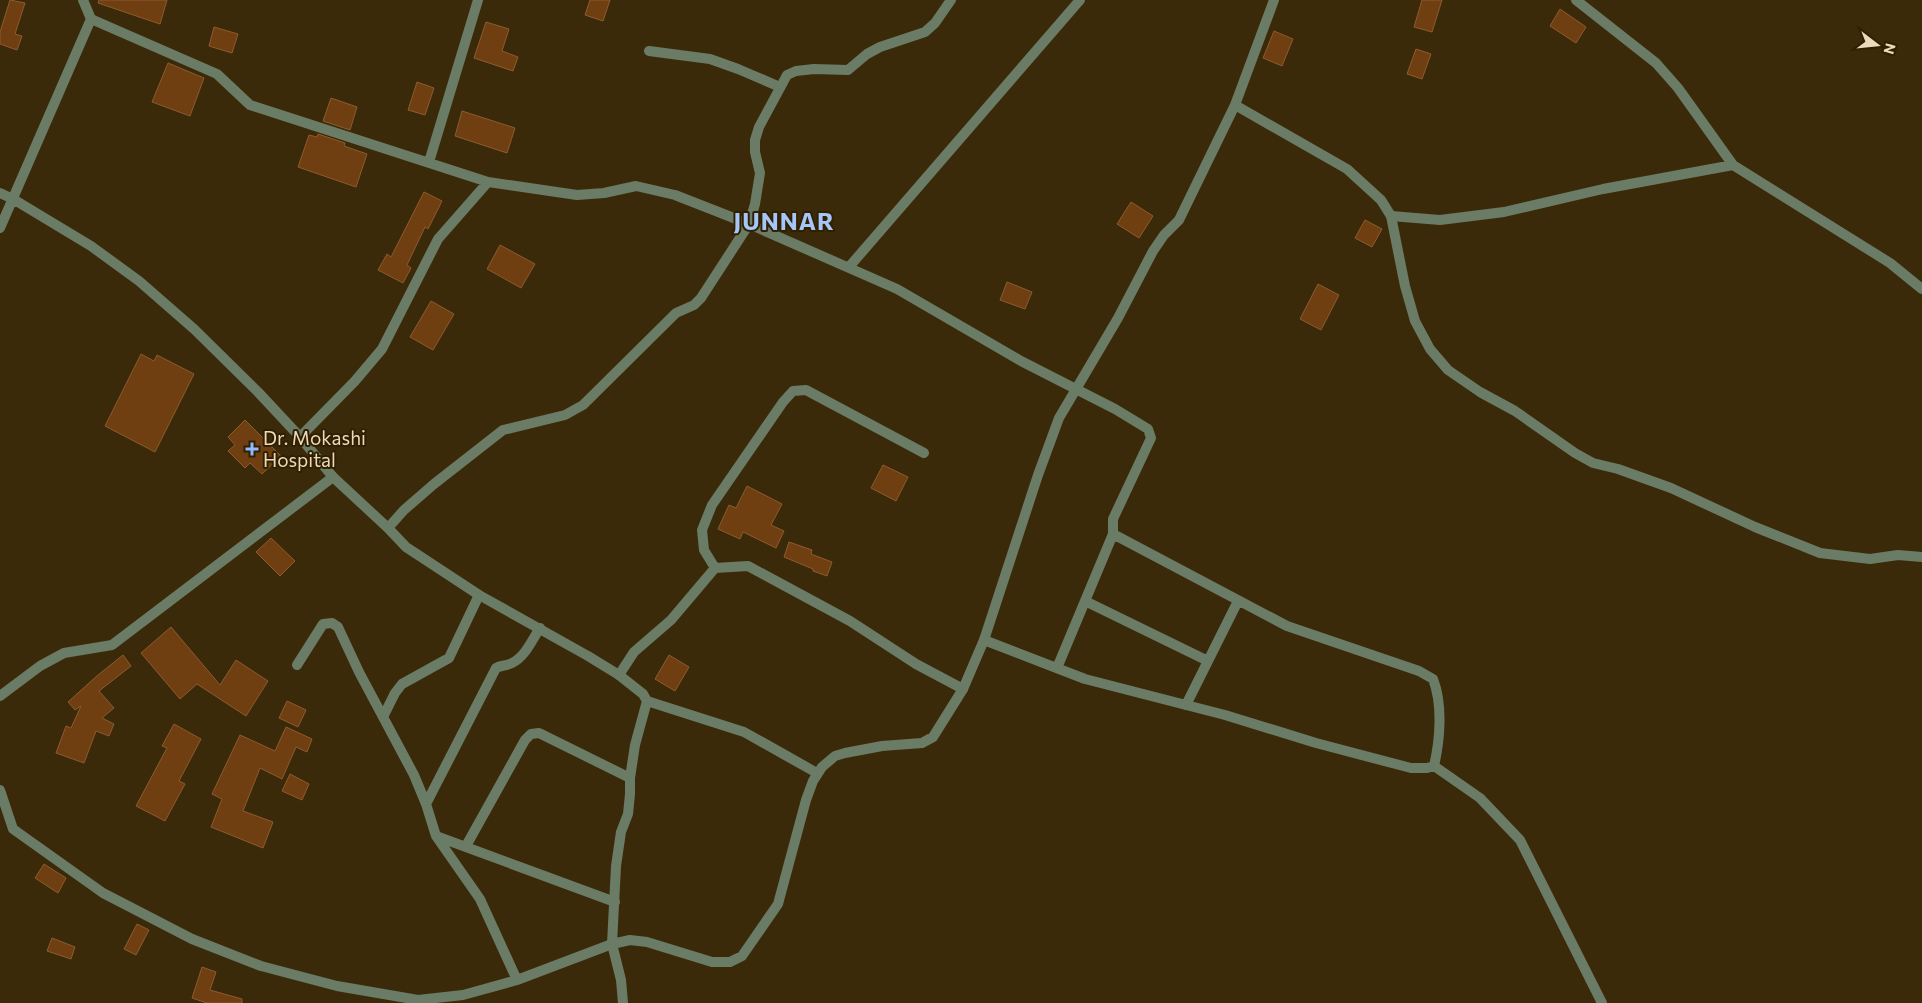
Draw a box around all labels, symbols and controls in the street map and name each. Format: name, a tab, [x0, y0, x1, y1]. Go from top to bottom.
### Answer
north arrow	[1852, 20, 1902, 70]
text: N	[1880, 41, 1900, 56]
district label: JUNNAR	[734, 206, 835, 235]
place label: Dr. Mokashi Hospital	[263, 426, 366, 471]
marker: Dr. Mokashi Hospital	[245, 442, 259, 456]

